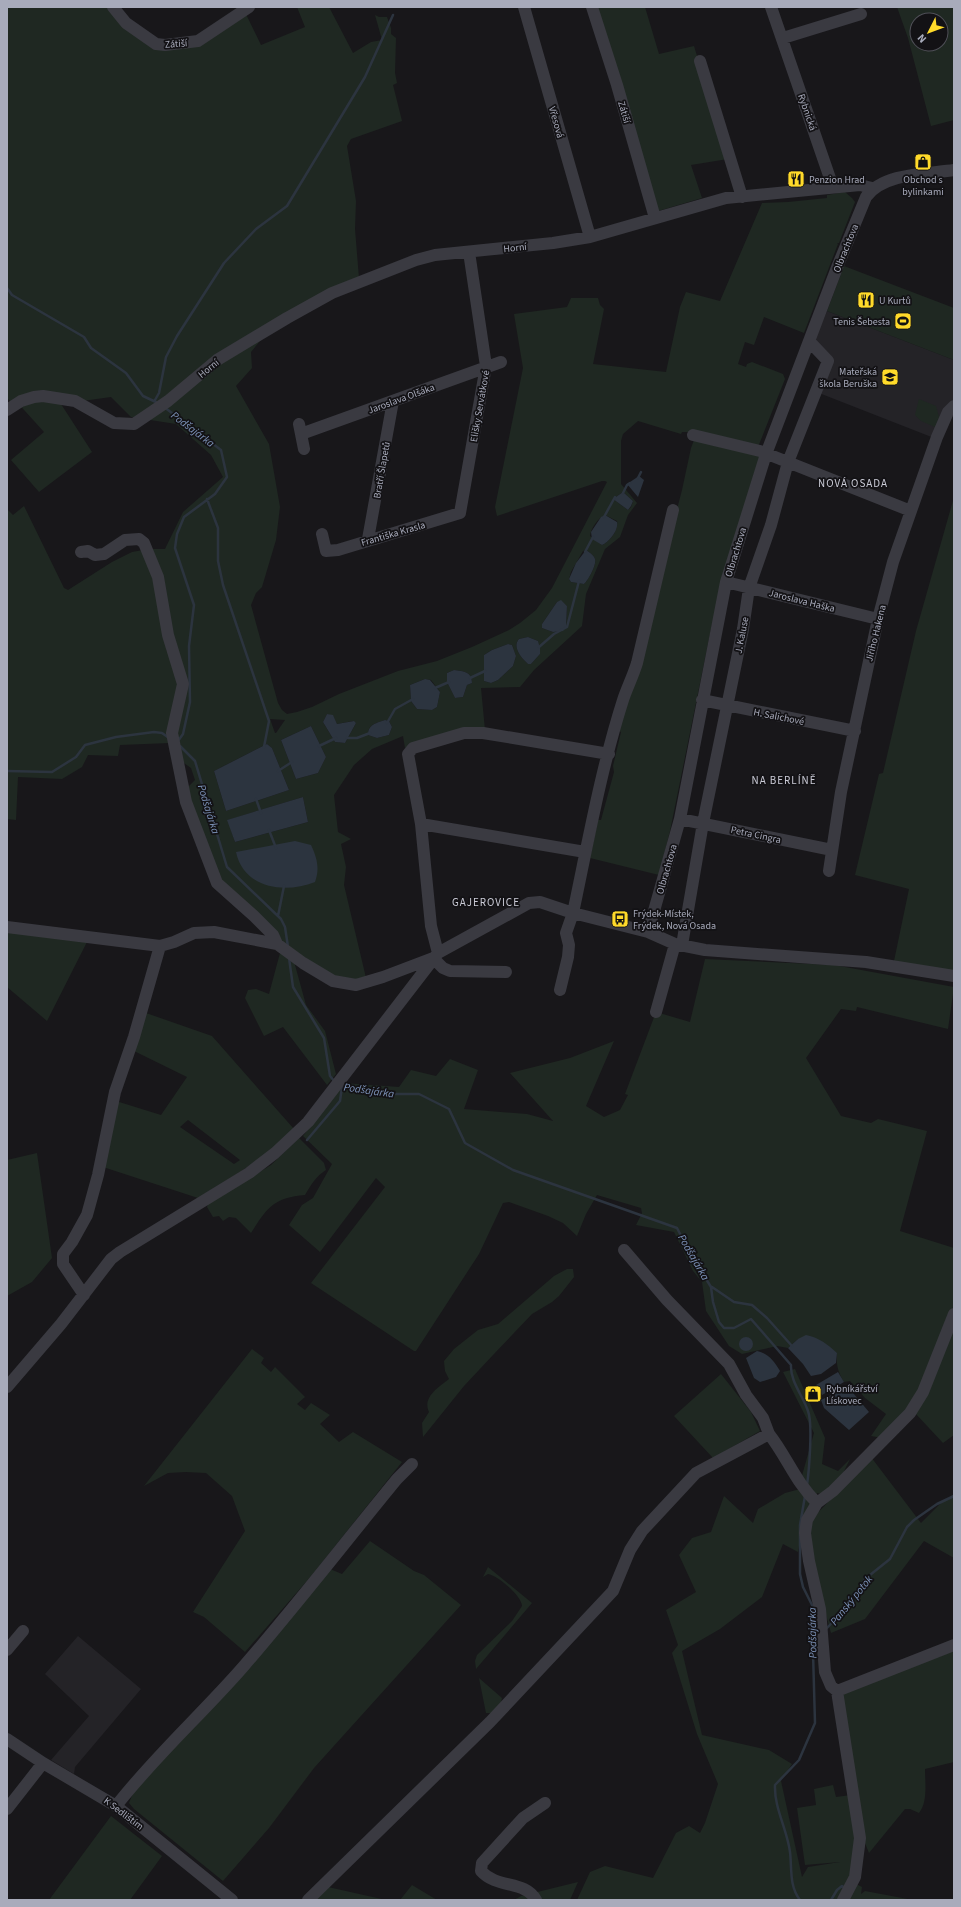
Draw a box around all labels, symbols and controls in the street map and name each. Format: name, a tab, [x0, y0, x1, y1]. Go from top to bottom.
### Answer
north arrow	[909, 12, 949, 52]
text: N	[914, 31, 930, 46]
street label: Zátiší	[164, 36, 188, 52]
street label: Rybnická	[794, 92, 820, 133]
street label: Zátiší	[614, 99, 634, 126]
street label: Vřesová	[545, 105, 567, 140]
shop icon: Obchod s bylinkami	[913, 152, 933, 172]
restaurant icon: Penzion Hrad	[786, 169, 806, 189]
place label: Penzion Hrad	[809, 173, 865, 187]
place label: Obchod s bylinkami	[902, 173, 944, 199]
street label: Olbrachtova	[830, 222, 862, 275]
street label: Horní	[503, 240, 528, 256]
restaurant icon: U Kurtů	[856, 290, 876, 310]
place label: U Kurtů	[879, 294, 911, 308]
sports icon: Tenis Šebesta	[893, 311, 913, 331]
place label: Tenis Šebesta	[833, 315, 890, 329]
street label: Horní	[195, 356, 223, 382]
place label: Mateřská škola Beruška	[819, 365, 877, 391]
school or university icon: Mateřská škola Beruška	[880, 367, 900, 387]
street label: Elišky Servátkové	[467, 369, 493, 443]
street label: Jaroslava Olšáka	[366, 380, 437, 418]
water label: Podšajárka	[168, 408, 218, 451]
street label: Bratří Šlapetů	[370, 441, 394, 500]
district label: NOVÁ OSADA	[818, 476, 888, 491]
street label: Františka Krasla	[360, 518, 427, 550]
street label: Olbrachtova	[722, 526, 750, 579]
street label: Jaroslava Haška	[767, 586, 836, 616]
street label: Jiřího Hakena	[862, 603, 890, 663]
street label: J. Kaluse	[732, 616, 752, 655]
street label: H. Salichové	[752, 705, 805, 729]
district label: NA BERLÍNĚ	[752, 773, 816, 788]
water label: Podšajárka	[194, 783, 223, 836]
street label: Petra Cingra	[729, 823, 782, 847]
street label: Olbrachtova	[653, 843, 681, 896]
district label: GAJEROVICE	[452, 895, 520, 910]
place label: Frýdek-Místek, Frýdek, Nová Osada	[633, 907, 716, 933]
bus stop icon: Frýdek-Místek, Frýdek, Nová Osada	[610, 909, 630, 929]
water label: Podšajárka	[343, 1080, 395, 1101]
water label: Podšajárka	[674, 1231, 713, 1283]
place label: Rybníkářství Lískovec	[826, 1382, 878, 1408]
shop icon: Rybníkářství Lískovec	[803, 1384, 823, 1404]
water label: Panský potok	[827, 1572, 877, 1628]
water label: Podšajárka	[805, 1607, 820, 1659]
street label: K Sedlištím	[101, 1794, 146, 1833]

